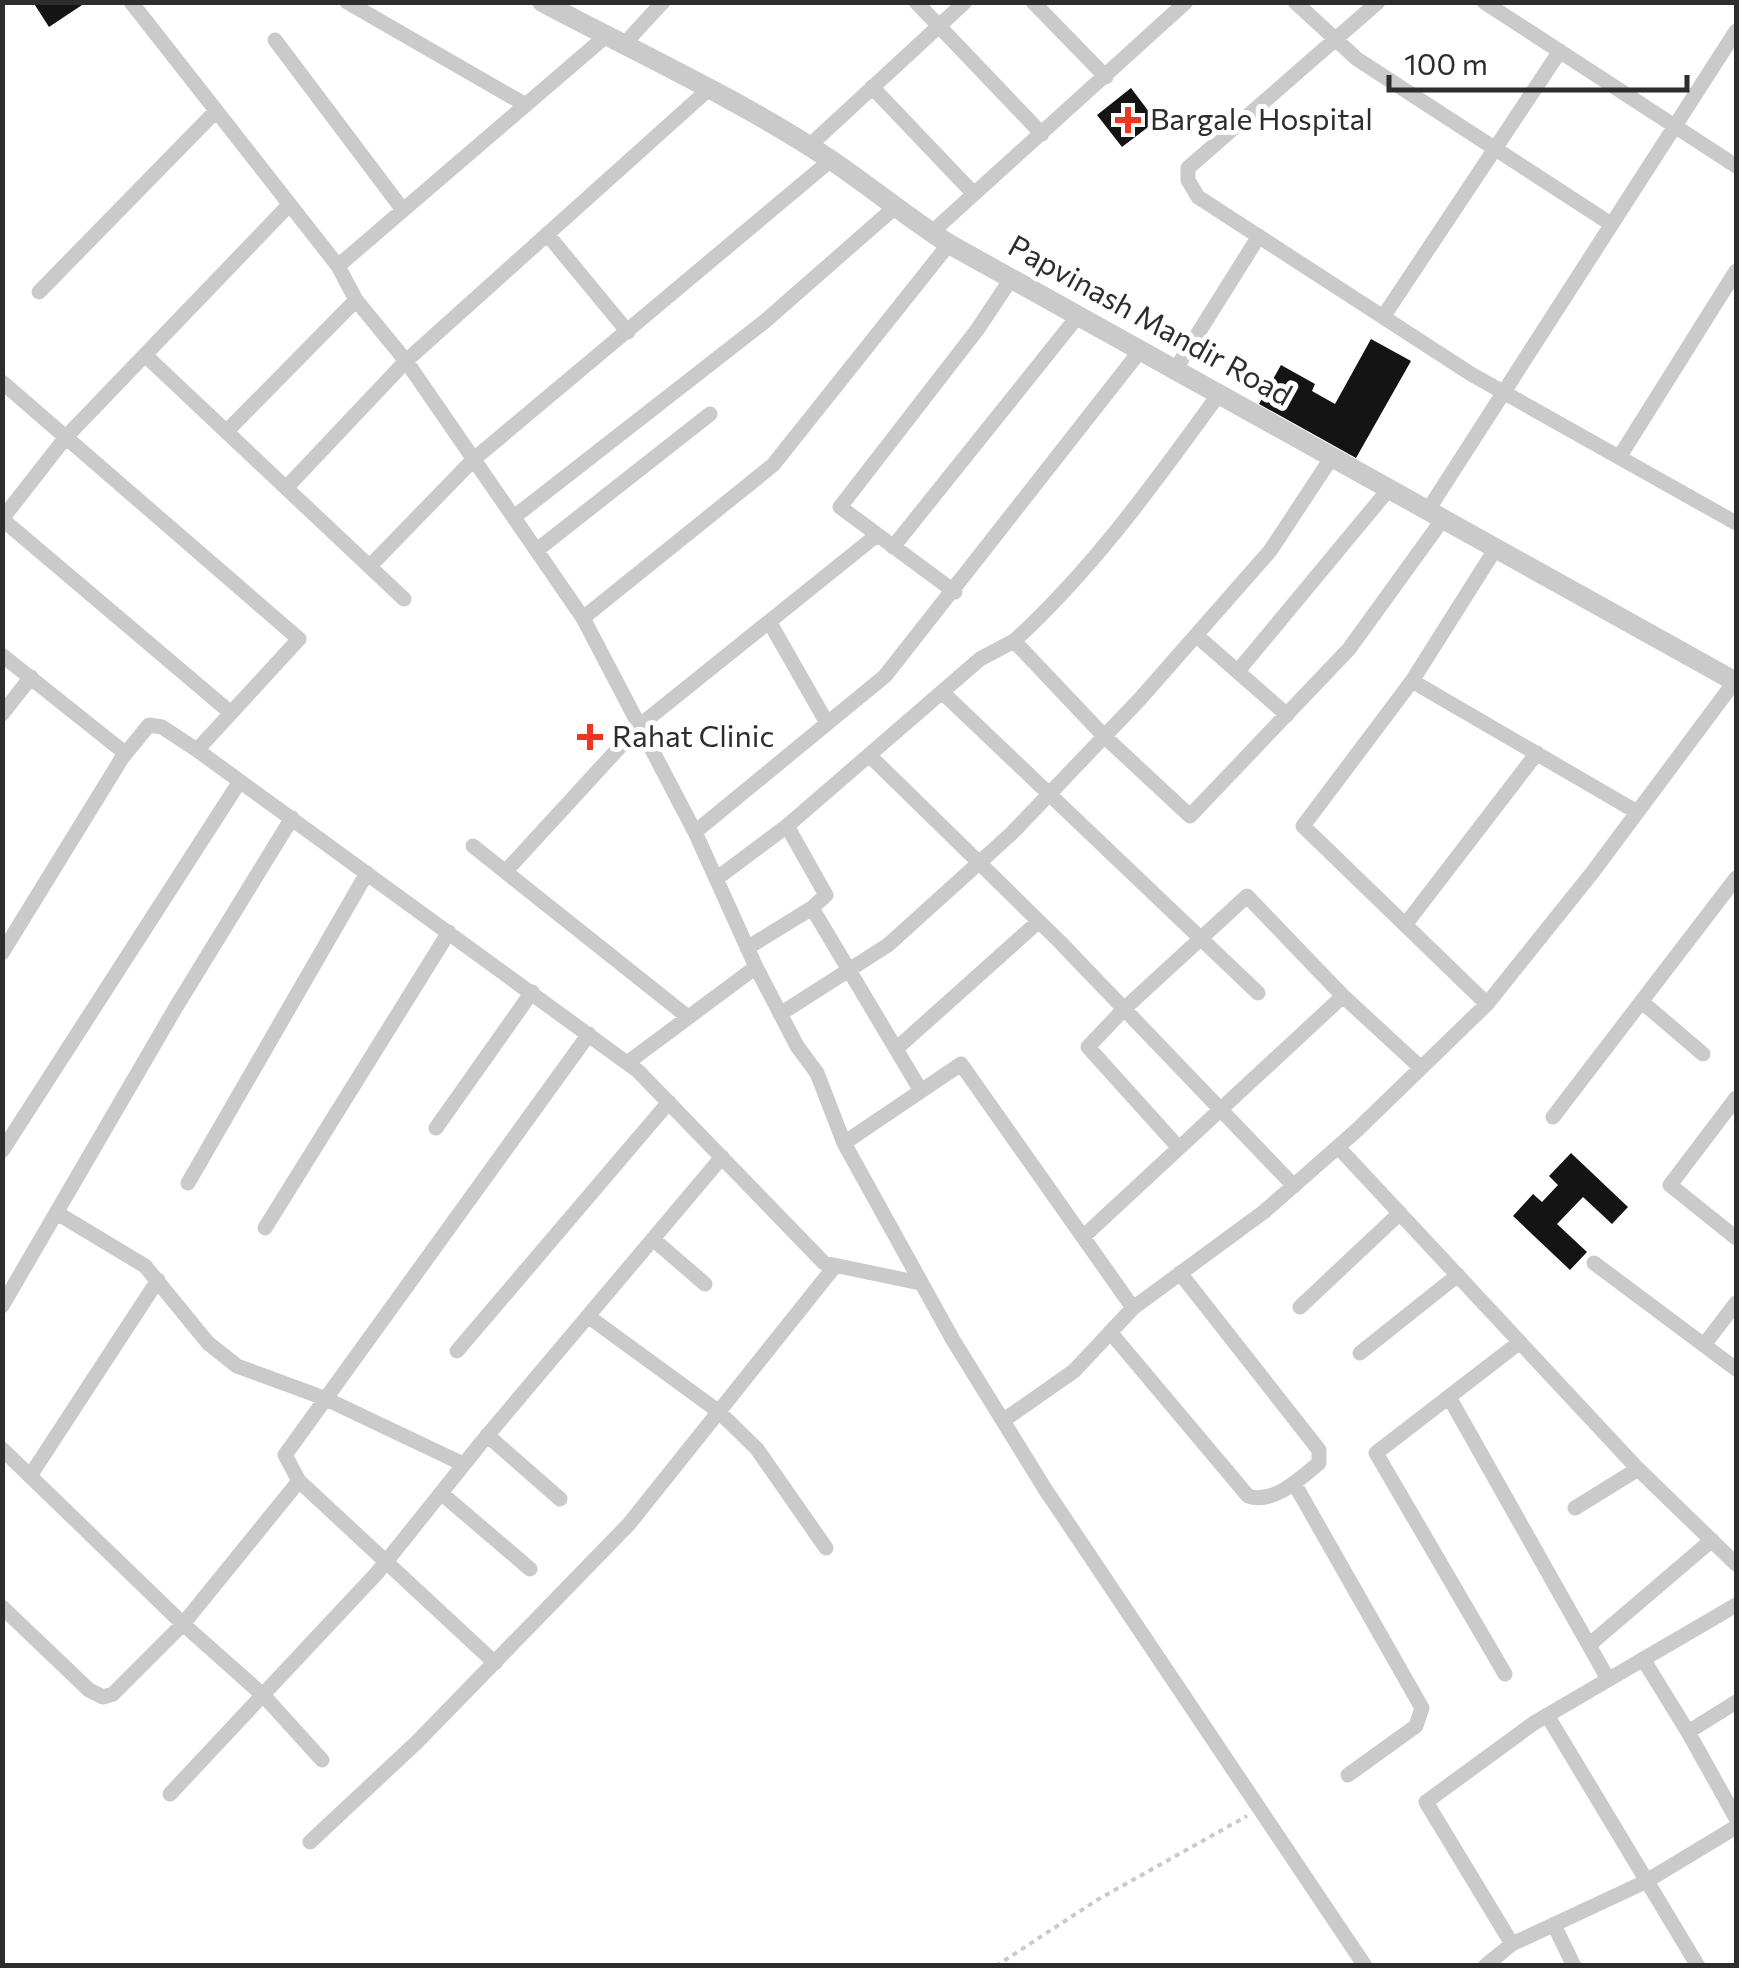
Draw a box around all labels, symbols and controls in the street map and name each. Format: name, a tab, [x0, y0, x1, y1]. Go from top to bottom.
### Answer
scale bar	[1389, 30, 1686, 92]
text: 100 m	[1404, 44, 1488, 81]
place label: Bargale Hospital	[1150, 99, 1373, 136]
marker: Bargale Hospital	[1115, 107, 1141, 133]
street label: Papvinash Mandir Road	[1003, 225, 1299, 412]
place label: Rahat Clinic	[612, 716, 774, 753]
marker: Rahat Clinic	[577, 724, 603, 750]

